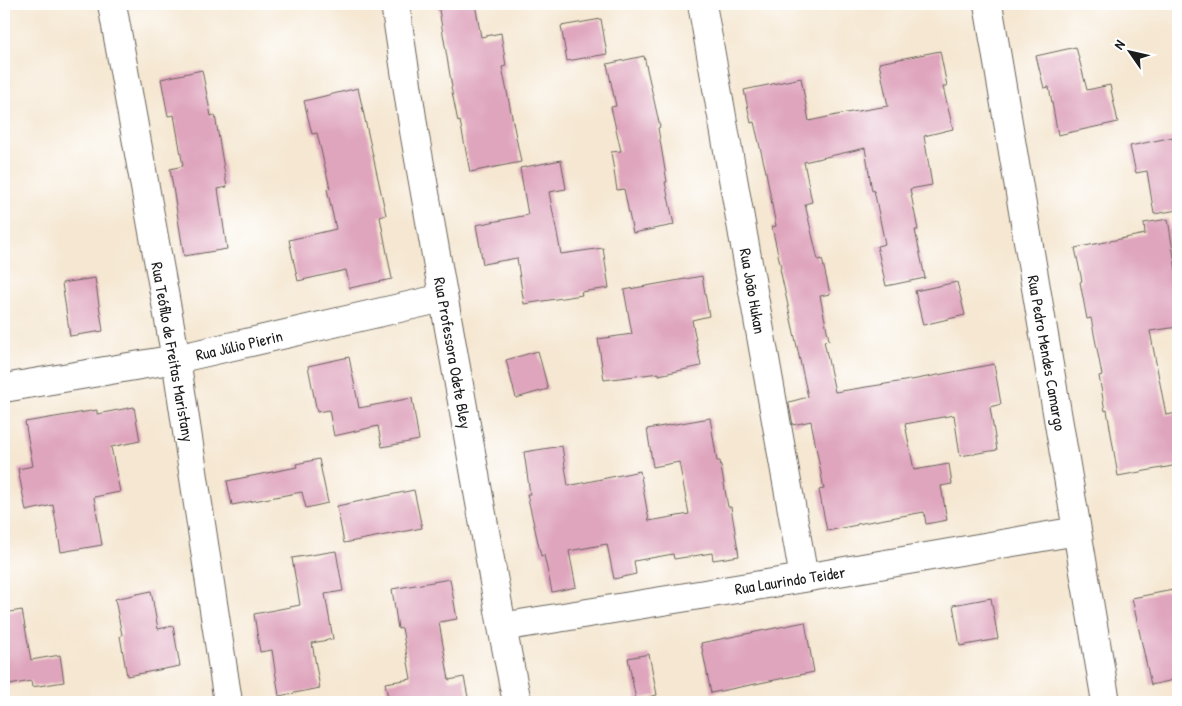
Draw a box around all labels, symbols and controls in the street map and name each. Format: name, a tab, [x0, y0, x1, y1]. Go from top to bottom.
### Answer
north arrow	[1104, 28, 1154, 78]
text: N	[1109, 36, 1129, 53]
street label: Rua João Hukan	[735, 247, 771, 335]
street label: Rua Teófilo de Freitas Maristany	[146, 260, 200, 444]
street label: Rua Pedro Mendes Camargo	[1022, 273, 1072, 433]
street label: Rua Professora Odete Bley	[429, 276, 477, 431]
street label: Rua Júlio Pierin	[193, 324, 285, 366]
street label: Rua Laurindo Teider	[733, 560, 847, 600]

